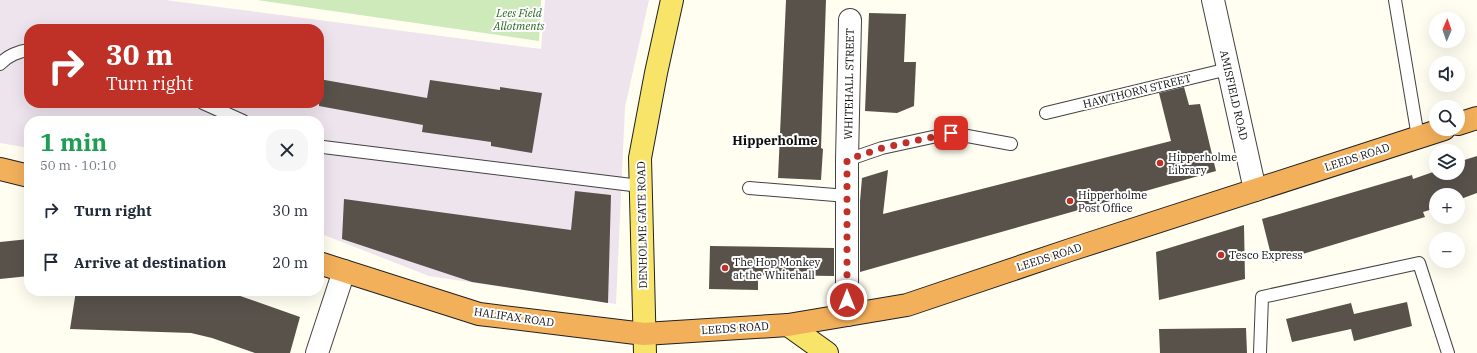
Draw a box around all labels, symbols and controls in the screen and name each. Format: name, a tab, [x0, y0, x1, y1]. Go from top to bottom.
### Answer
park label: Lees Field Allotments	[493, 6, 545, 33]
north arrow	[1429, 12, 1465, 48]
map controls	[1429, 12, 1465, 268]
street label: WHITEHALL STREET	[841, 28, 857, 140]
text: 30 m	[106, 36, 173, 73]
icon: right	[40, 40, 92, 92]
street label: AMISFIELD ROAD	[1217, 49, 1251, 142]
button: sound	[1429, 56, 1465, 92]
street label: HAWTHORN STREET	[1081, 71, 1193, 111]
text: Turn right	[106, 72, 193, 95]
button: search	[1429, 100, 1465, 136]
pin	[934, 116, 968, 150]
icon: arrive	[940, 122, 962, 144]
text: 1 min	[40, 126, 107, 158]
button: close	[266, 129, 308, 171]
district label: Hipperholme	[732, 132, 818, 149]
street label: LEEDS ROAD	[1323, 140, 1392, 174]
button: layers	[1429, 144, 1465, 180]
place label: Hipperholme Library	[1168, 150, 1237, 177]
text: 50 m · 10:10	[40, 157, 116, 174]
marker: Hipperholme Library	[1155, 158, 1165, 168]
street label: DENHOLME GATE ROAD	[634, 161, 650, 289]
place label: Hipperholme Post Office	[1078, 188, 1147, 215]
button: +	[1429, 188, 1465, 224]
marker: Hipperholme Post Office	[1065, 196, 1075, 206]
icon: right	[40, 199, 62, 221]
text: Turn right	[74, 201, 152, 220]
text: 30 m	[272, 201, 308, 220]
button: −	[1429, 232, 1465, 268]
street label: LEEDS ROAD	[1015, 240, 1084, 274]
place label: Tesco Express	[1229, 248, 1303, 262]
marker: Tesco Express	[1216, 250, 1226, 260]
icon: arrive	[40, 251, 62, 273]
text: Arrive at destination	[74, 253, 226, 272]
text: 20 m	[272, 253, 308, 272]
place label: The Hop Monkey at the Whitehall	[733, 255, 821, 282]
marker: The Hop Monkey at the Whitehall	[720, 263, 730, 273]
position arrow	[826, 279, 868, 321]
street label: HALIFAX ROAD	[473, 304, 555, 330]
street label: LEEDS ROAD	[701, 319, 769, 337]

